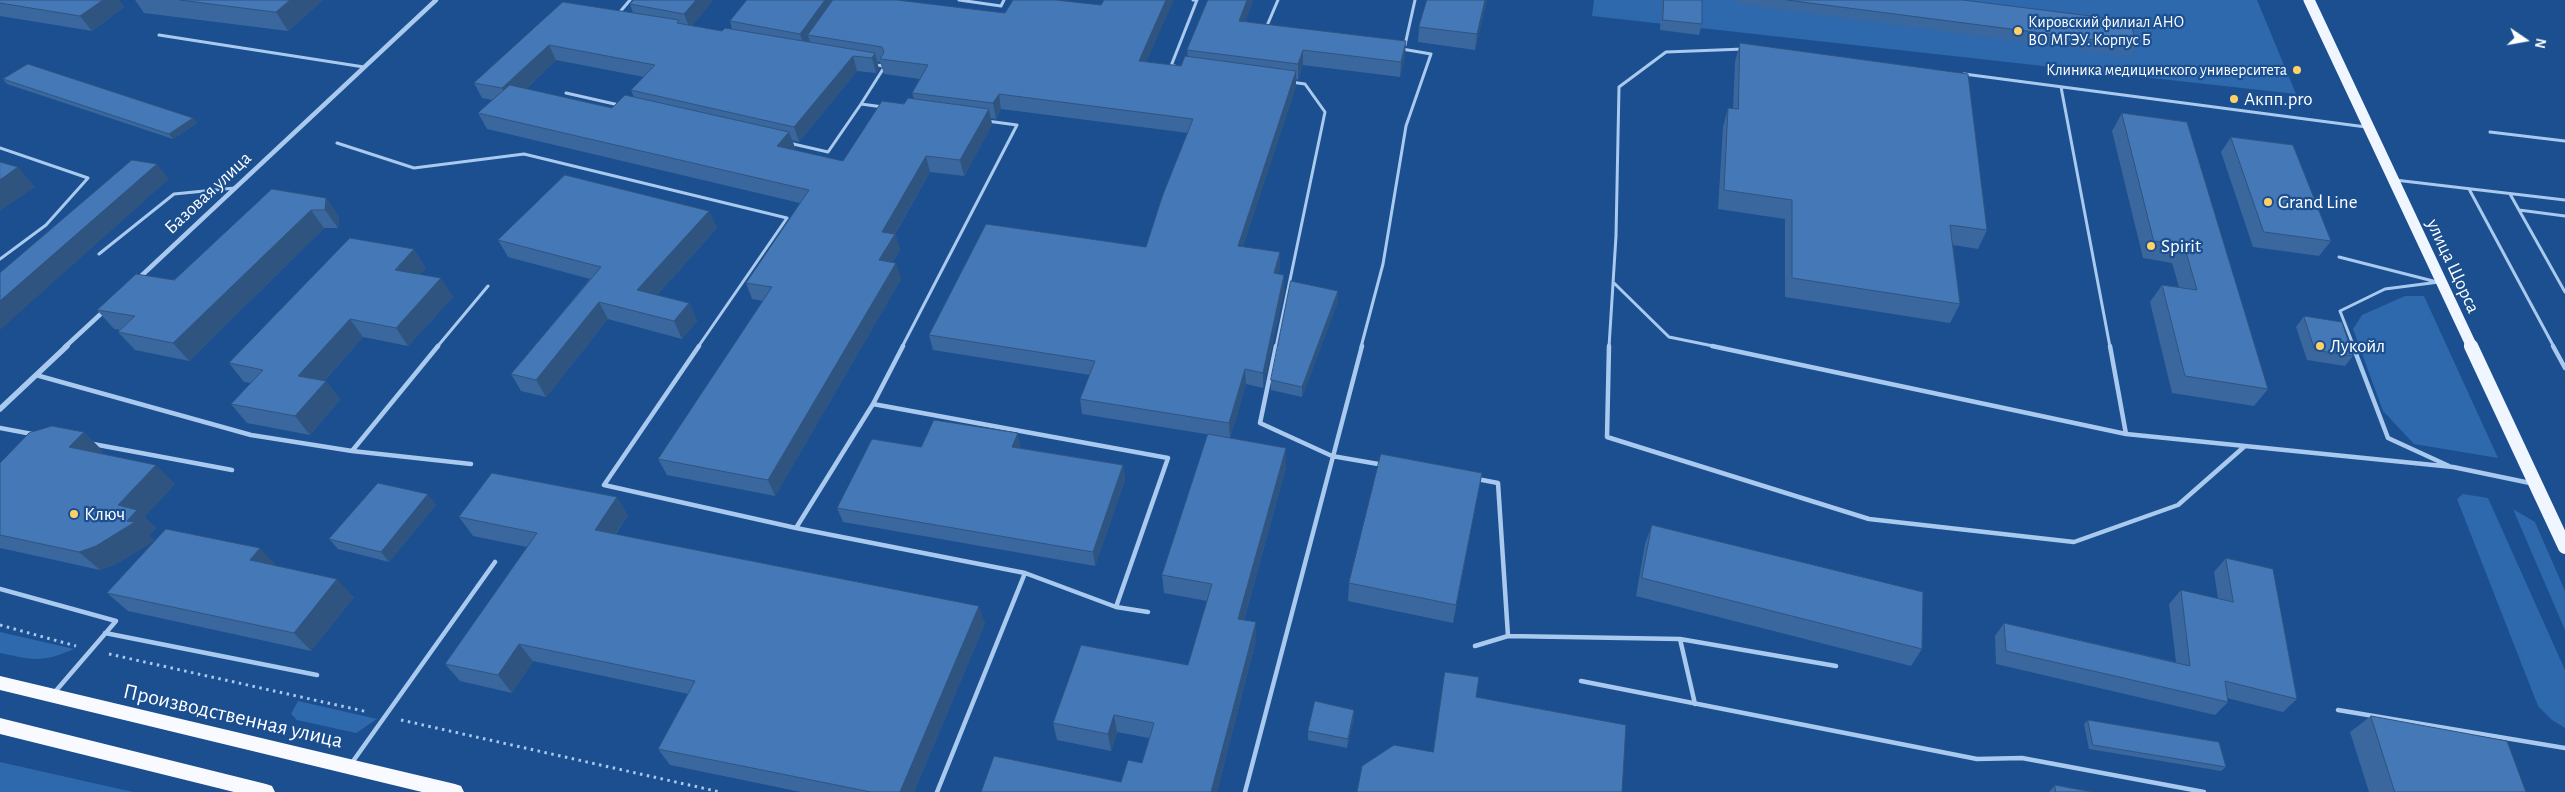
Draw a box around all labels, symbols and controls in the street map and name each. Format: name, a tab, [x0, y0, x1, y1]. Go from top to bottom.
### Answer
place label: Кировский филиал АНО ВО МГЭУ. Корпус Б	[2028, 12, 2184, 50]
north arrow	[2500, 15, 2550, 65]
marker: Кировский филиал АНО ВО МГЭУ. Корпус Б	[2012, 25, 2024, 37]
text: N	[2532, 37, 2548, 49]
place label: Клиника медицинского университета	[2046, 60, 2287, 80]
marker: Клиника медицинского университета	[2291, 64, 2303, 76]
place label: Акпп.pro	[2244, 88, 2313, 110]
marker: Акпп.pro	[2228, 93, 2240, 105]
street label: Базовая улица	[160, 147, 256, 239]
place label: Grand Line	[2278, 191, 2357, 213]
marker: Grand Line	[2262, 196, 2274, 208]
street label: улица Щорса	[2421, 215, 2485, 317]
place label: Spirit	[2161, 235, 2201, 257]
marker: Spirit	[2145, 240, 2157, 252]
place label: Лукойл	[2330, 335, 2385, 357]
marker: Лукойл	[2314, 340, 2326, 352]
place label: Ключ	[84, 503, 125, 525]
marker: Ключ	[68, 508, 80, 520]
street label: Производственная улица	[121, 678, 345, 754]

